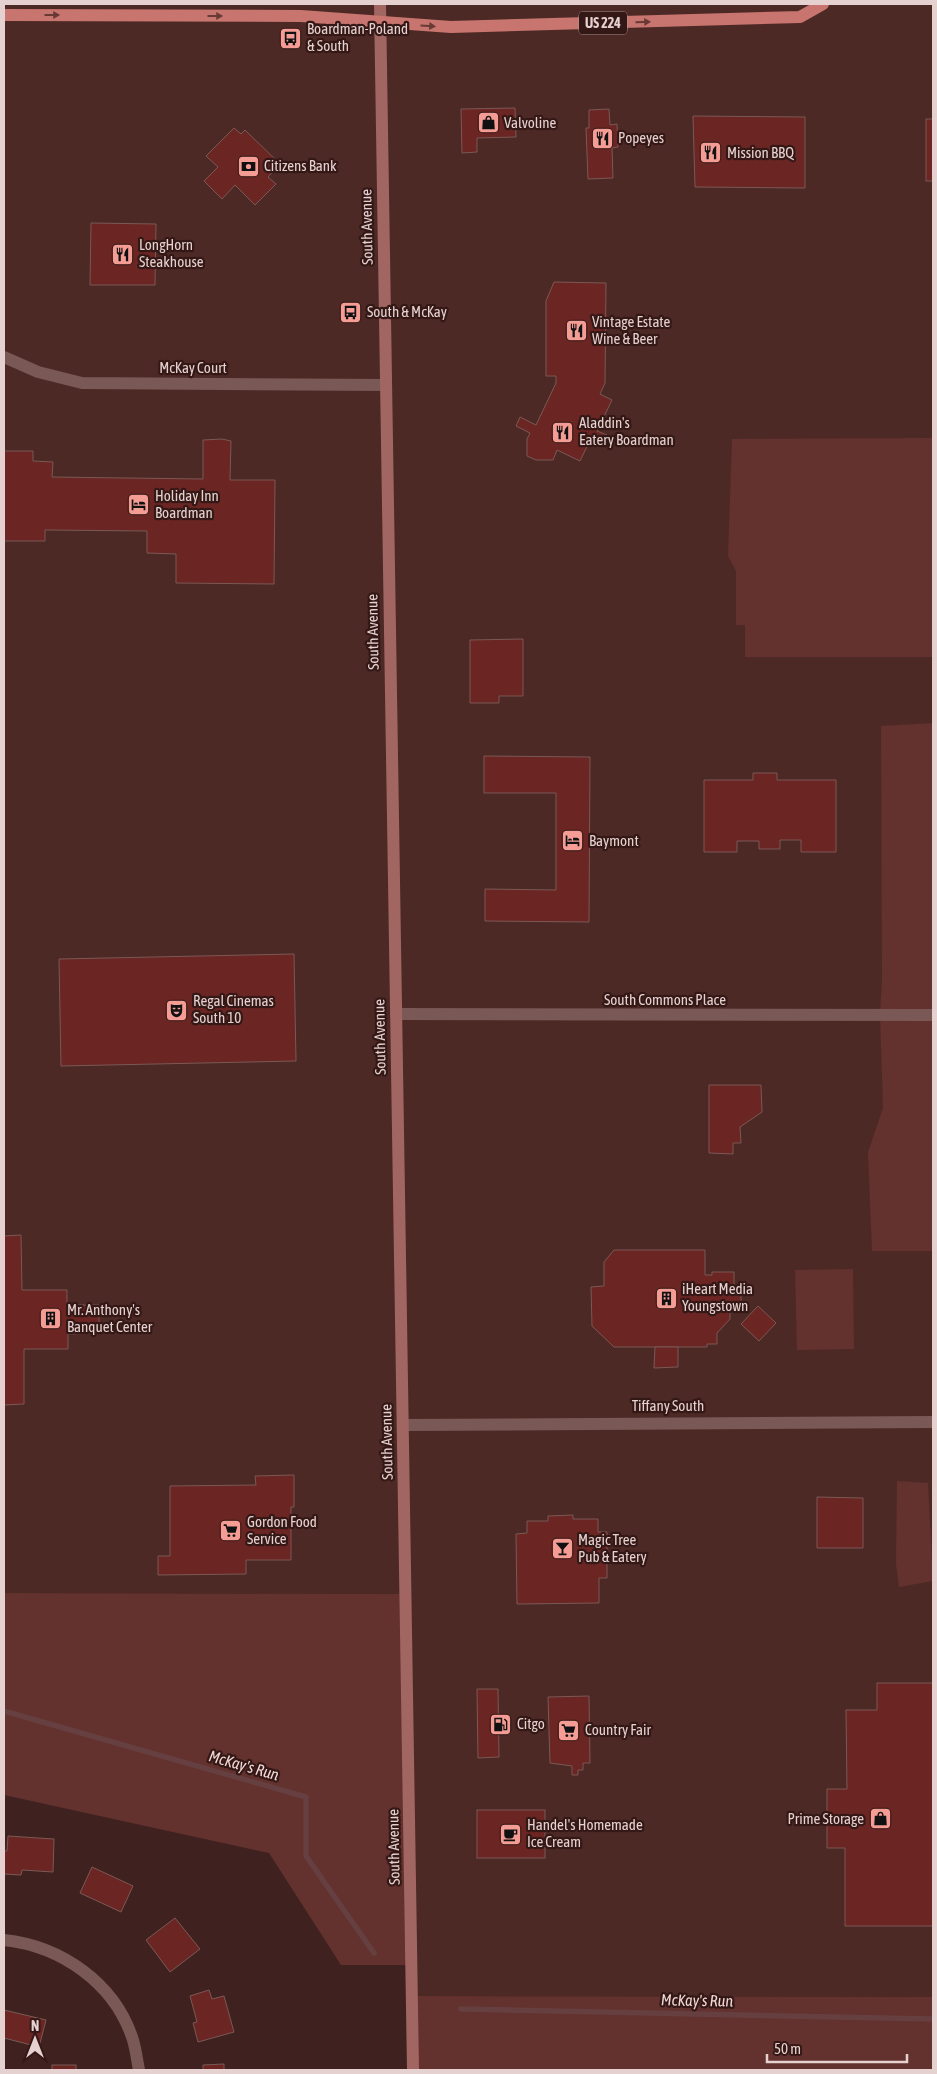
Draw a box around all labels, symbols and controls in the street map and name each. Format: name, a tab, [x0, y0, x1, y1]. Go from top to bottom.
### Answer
one-way arrow	[45, 11, 61, 19]
one-way arrow	[207, 12, 223, 20]
road number: US 224	[579, 12, 627, 34]
one-way arrow	[636, 17, 652, 25]
place label: Boardman-Poland & South	[307, 20, 408, 54]
one-way arrow	[421, 22, 437, 30]
bus stop icon: Boardman-Poland & South	[279, 26, 303, 50]
shop icon: Valvoline	[476, 111, 500, 135]
place label: Valvoline	[504, 114, 556, 131]
restaurant icon: Popeyes	[590, 126, 614, 150]
place label: Popeyes	[618, 129, 664, 146]
restaurant icon: Mission BBQ	[699, 141, 723, 165]
place label: Mission BBQ	[727, 144, 794, 161]
bank icon: Citizens Bank	[236, 154, 260, 178]
place label: Citizens Bank	[264, 157, 337, 174]
street label: South Avenue	[357, 189, 376, 265]
place label: LongHorn Steakhouse	[139, 236, 204, 270]
restaurant icon: LongHorn Steakhouse	[111, 242, 135, 266]
bus stop icon: South & McKay	[339, 300, 363, 324]
place label: South & McKay	[367, 303, 447, 320]
place label: Vintage Estate Wine & Beer	[592, 313, 671, 347]
restaurant icon: Vintage Estate Wine & Beer	[564, 319, 588, 343]
street label: McKay Court	[159, 359, 227, 376]
place label: Aladdin's Eatery Boardman	[579, 414, 674, 448]
restaurant icon: Aladdin's Eatery Boardman	[551, 420, 575, 444]
place label: Holiday Inn Boardman	[155, 487, 219, 521]
hotel icon: Holiday Inn Boardman	[127, 493, 151, 517]
street label: South Avenue	[363, 594, 382, 670]
hotel icon: Baymont	[561, 829, 585, 853]
place label: Baymont	[589, 832, 639, 849]
street label: South Commons Place	[604, 991, 726, 1008]
place label: Regal Cinemas South 10	[193, 992, 274, 1026]
theatre icon: Regal Cinemas South 10	[165, 998, 189, 1022]
street label: South Avenue	[370, 999, 389, 1075]
place label: iHeart Media Youngstown	[682, 1280, 753, 1314]
building icon: iHeart Media Youngstown	[654, 1286, 678, 1310]
place label: Mr. Anthony's Banquet Center	[67, 1301, 153, 1335]
building icon: Mr. Anthony's Banquet Center	[39, 1307, 63, 1331]
street label: Tiffany South	[632, 1397, 704, 1414]
street label: South Avenue	[377, 1404, 396, 1480]
place label: Gordon Food Service	[247, 1513, 317, 1547]
supermarket icon: Gordon Food Service	[219, 1519, 243, 1543]
place label: Magic Tree Pub & Eatery	[578, 1531, 647, 1565]
bar icon: Magic Tree Pub & Eatery	[550, 1537, 574, 1561]
fuel station icon: Citgo	[489, 1712, 513, 1736]
place label: Citgo	[517, 1715, 545, 1732]
supermarket icon: Country Fair	[557, 1718, 581, 1742]
place label: Country Fair	[585, 1721, 651, 1738]
water label: McKay's Run	[207, 1746, 281, 1785]
shop icon: Prime Storage	[868, 1807, 892, 1831]
street label: South Avenue	[384, 1809, 403, 1885]
place label: Prime Storage	[788, 1810, 864, 1827]
place label: Handel's Homemade Ice Cream	[527, 1816, 643, 1850]
cafe icon: Handel's Homemade Ice Cream	[499, 1822, 523, 1846]
water label: McKay's Run	[661, 1990, 733, 2011]
north arrow	[10, 2014, 60, 2064]
text: N	[31, 2018, 39, 2034]
scale bar	[767, 2032, 907, 2064]
text: 50 m	[774, 2040, 801, 2057]

